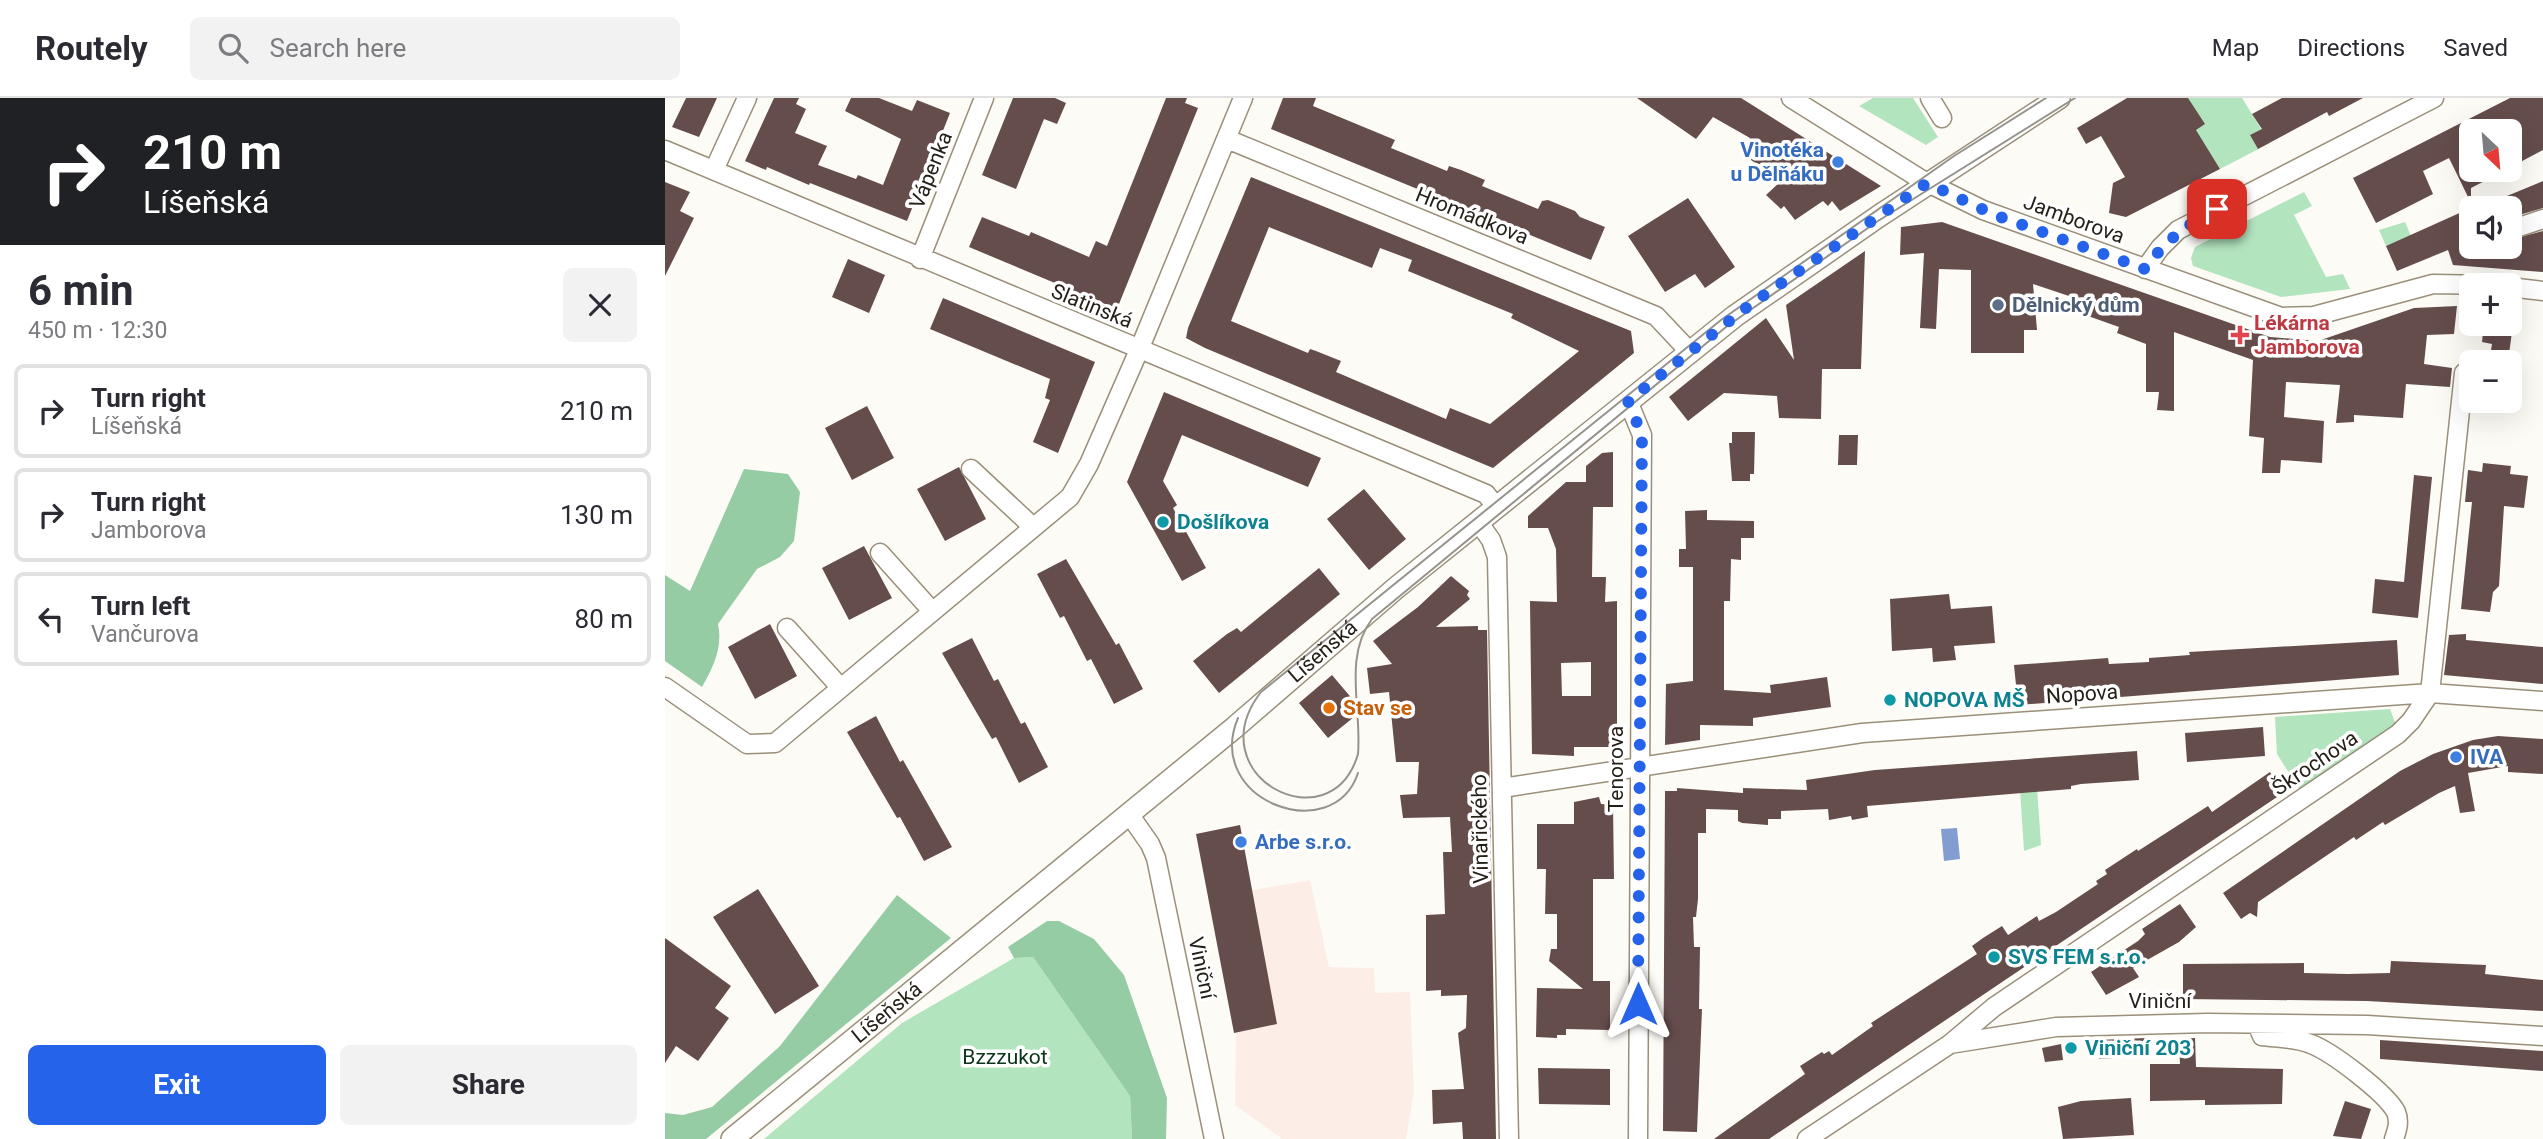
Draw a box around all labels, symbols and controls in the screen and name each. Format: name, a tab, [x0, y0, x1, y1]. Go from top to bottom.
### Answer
search box	[190, 17, 680, 80]
text: Routely	[35, 29, 148, 68]
icon: search	[214, 29, 252, 67]
text: Search here	[270, 33, 406, 63]
text: Map	[2212, 34, 2259, 62]
text: Directions	[2297, 34, 2405, 62]
text: Saved	[2443, 34, 2508, 62]
north arrow	[2459, 119, 2522, 182]
map controls	[2459, 119, 2522, 413]
text: 210 m	[143, 124, 282, 181]
icon: right	[28, 126, 119, 217]
street label: Vápenka	[905, 128, 957, 212]
place label: Vinotéka u Dělňáku	[1730, 138, 1824, 186]
marker: Vinotéka u Dělňáku	[1830, 154, 1846, 170]
pin	[2187, 179, 2247, 239]
street label: Hromádkova	[1412, 182, 1532, 250]
text: Líšeňská	[143, 183, 269, 221]
street label: Jamborova	[2020, 190, 2128, 248]
icon: arrive	[2198, 190, 2236, 228]
button: sound	[2459, 196, 2522, 259]
text: 6 min	[28, 266, 134, 315]
button: close	[563, 268, 637, 342]
button: +	[2459, 273, 2522, 336]
street label: Slatinská	[1048, 279, 1136, 333]
place label: Dělnický dům	[2012, 293, 2140, 317]
marker: Dělnický dům	[1990, 297, 2006, 313]
place label: Lékárna Jamborova	[2254, 311, 2360, 359]
text: 450 m · 12:30	[28, 317, 167, 344]
marker: Lékárna Jamborova	[2232, 327, 2248, 343]
button: −	[2459, 350, 2522, 413]
text: Turn right	[91, 383, 206, 413]
icon: right	[32, 392, 70, 430]
text: 210 m	[560, 396, 633, 426]
text: Líšeňská	[91, 413, 182, 440]
text: Turn right	[91, 487, 206, 517]
icon: right	[32, 496, 70, 534]
text: 130 m	[560, 500, 633, 530]
place label: Došlíkova	[1177, 510, 1269, 534]
marker: Došlíkova	[1155, 514, 1171, 530]
text: Jamborova	[91, 517, 206, 544]
text: Turn left	[91, 591, 190, 621]
icon: left	[32, 600, 70, 638]
text: 80 m	[575, 604, 633, 634]
street label: Líšeňská	[1283, 615, 1362, 688]
text: Vančurova	[91, 621, 199, 648]
street label: Nopova	[2045, 680, 2119, 708]
place label: NOPOVA MŠ	[1904, 688, 2025, 712]
marker: NOPOVA MŠ	[1882, 692, 1898, 708]
place label: Stav se	[1343, 696, 1412, 720]
marker: Stav se	[1321, 700, 1337, 716]
street label: Tenorova	[1604, 726, 1628, 812]
street label: Škrochova	[2268, 726, 2362, 800]
place label: IVA	[2470, 745, 2504, 769]
marker: IVA	[2448, 749, 2464, 765]
street label: Vinařického	[1467, 774, 1493, 884]
place label: Arbe s.r.o.	[1255, 830, 1352, 854]
marker: Arbe s.r.o.	[1233, 834, 1249, 850]
street label: Viniční	[1184, 935, 1220, 1002]
place label: SVS FEM s.r.o.	[2008, 945, 2147, 969]
marker: SVS FEM s.r.o.	[1986, 949, 2002, 965]
position arrow	[1601, 967, 1675, 1041]
street label: Líšeňská	[847, 977, 926, 1048]
street label: Viniční	[2129, 989, 2192, 1013]
place label: Viniční 203	[2085, 1036, 2191, 1060]
marker: Viniční 203	[2063, 1040, 2079, 1056]
button: Exit	[28, 1045, 326, 1125]
button: Share	[340, 1045, 637, 1125]
park label: Bzzzukot	[962, 1045, 1048, 1069]

